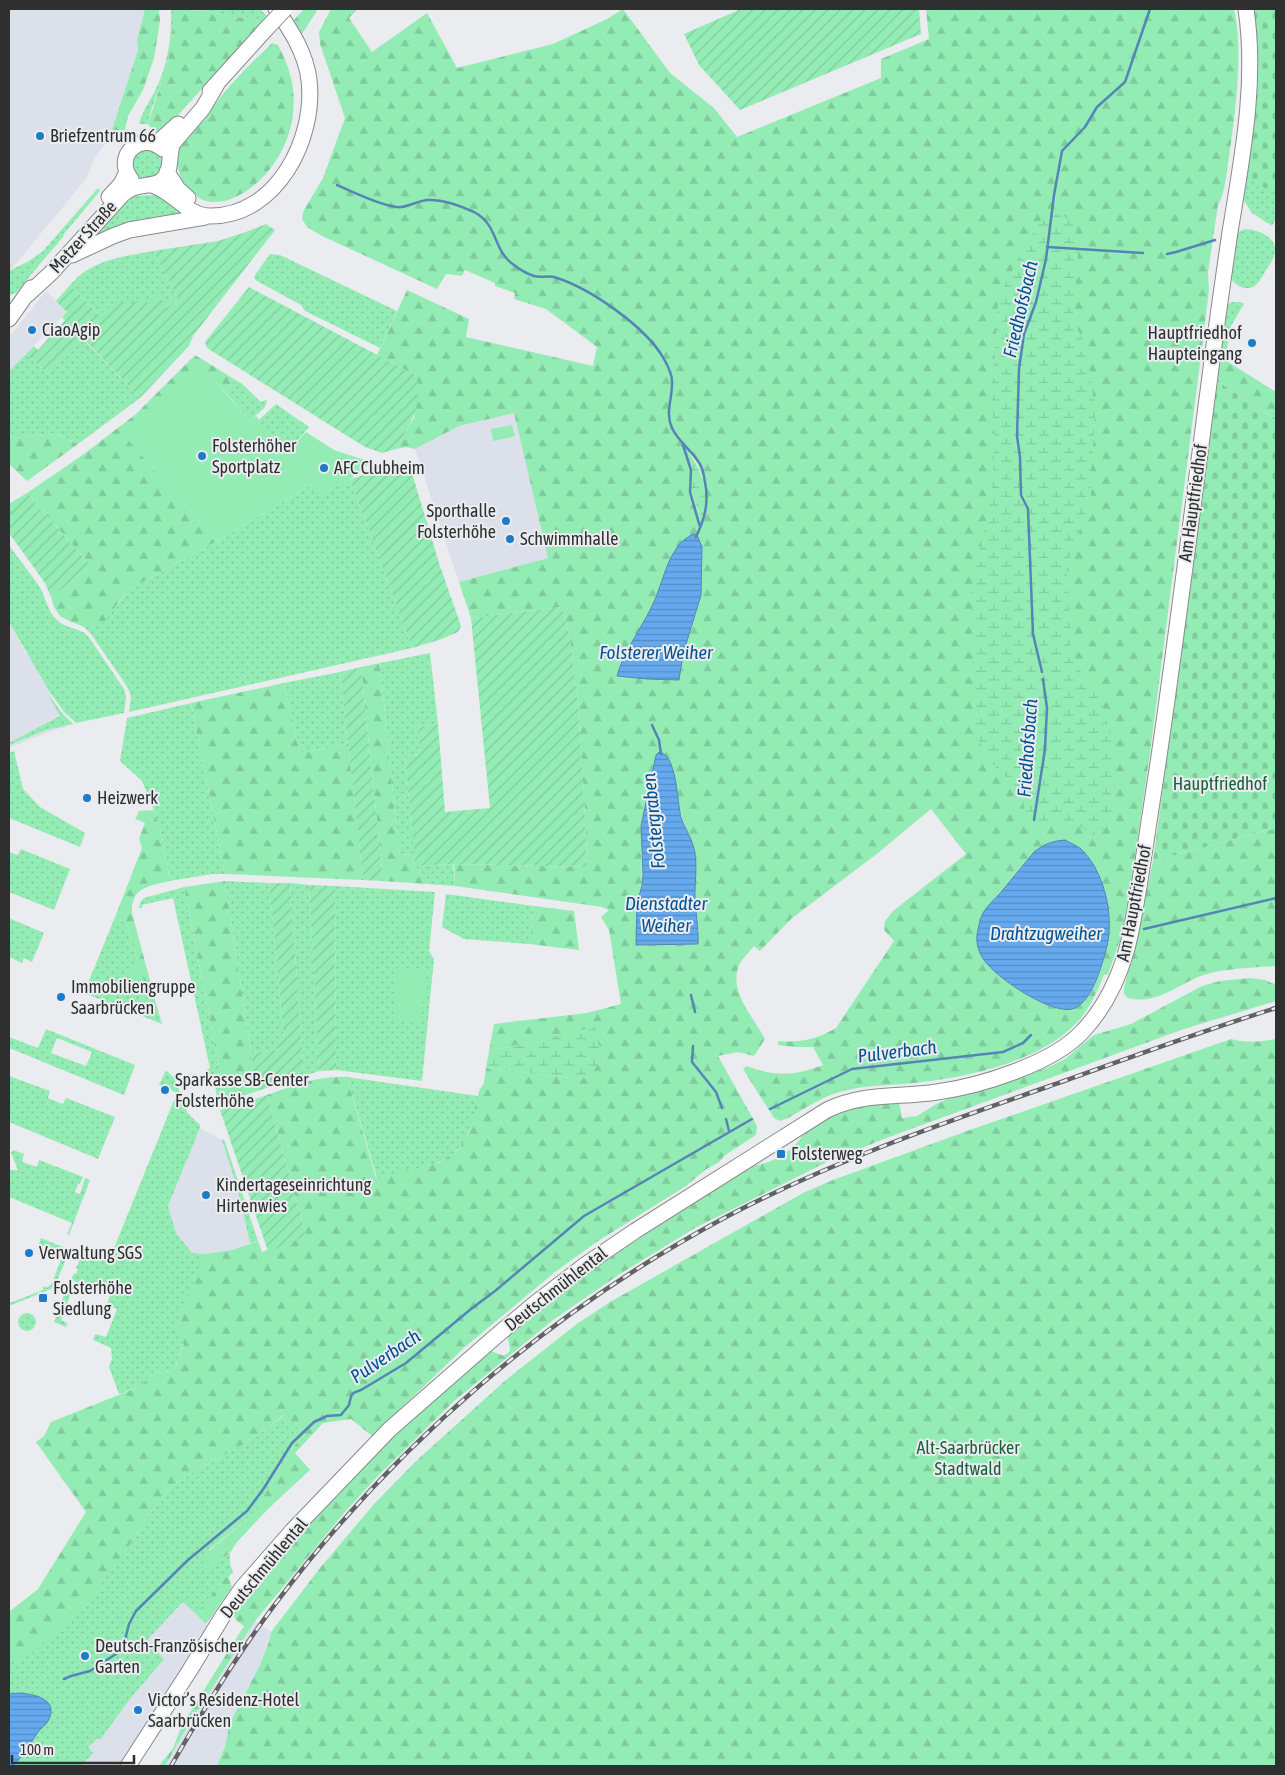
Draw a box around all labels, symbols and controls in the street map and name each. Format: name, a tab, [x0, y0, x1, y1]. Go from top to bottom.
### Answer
place label: Briefzentrum 66	[50, 125, 156, 146]
marker: Briefzentrum 66	[34, 130, 46, 142]
street label: Metzer Straße	[45, 196, 121, 277]
water label: Friedhofsbach	[998, 258, 1042, 360]
place label: CiaoAgip	[42, 319, 100, 340]
place label: Hauptfriedhof Haupteingang	[1148, 322, 1242, 364]
marker: CiaoAgip	[26, 324, 38, 336]
marker: Hauptfriedhof Haupteingang	[1246, 337, 1258, 349]
place label: Folsterhöher Sportplatz	[212, 435, 297, 477]
street label: Am Hauptfriedhof	[1174, 443, 1211, 563]
marker: Folsterhöher Sportplatz	[196, 450, 208, 462]
place label: AFC Clubheim	[334, 457, 425, 478]
marker: AFC Clubheim	[318, 462, 330, 474]
place label: Sporthalle Folsterhöhe	[417, 500, 496, 542]
marker: Sporthalle Folsterhöhe	[500, 515, 512, 527]
place label: Schwimmhalle	[520, 528, 618, 549]
marker: Schwimmhalle	[504, 533, 516, 545]
water label: Folsterer Weiher	[599, 641, 714, 663]
water label: Friedhofsbach	[1013, 698, 1041, 798]
water label: Folstergraben	[637, 772, 669, 870]
park label: Hauptfriedhof	[1173, 773, 1267, 794]
place label: Heizwerk	[97, 787, 158, 808]
marker: Heizwerk	[81, 792, 93, 804]
street label: Am Hauptfriedhof	[1112, 843, 1155, 963]
water label: Dienstadter Weiher	[625, 892, 708, 936]
water label: Drahtzugweiher	[990, 922, 1103, 944]
place label: Immobiliengruppe Saarbrücken	[71, 976, 195, 1018]
marker: Immobiliengruppe Saarbrücken	[55, 991, 67, 1003]
water label: Pulverbach	[856, 1035, 938, 1067]
place label: Sparkasse SB-Center Folsterhöhe	[175, 1069, 309, 1111]
marker: Sparkasse SB-Center Folsterhöhe	[159, 1084, 171, 1096]
place label: Folsterweg	[791, 1143, 863, 1164]
marker: Folsterweg	[775, 1148, 787, 1160]
place label: Kindertageseinrichtung Hirtenwies	[216, 1174, 371, 1216]
marker: Kindertageseinrichtung Hirtenwies	[200, 1189, 212, 1201]
place label: Verwaltung SGS	[39, 1242, 142, 1263]
street label: Deutschmühlental	[500, 1242, 611, 1335]
marker: Verwaltung SGS	[23, 1247, 35, 1259]
place label: Folsterhöhe Siedlung	[53, 1277, 132, 1319]
marker: Folsterhöhe Siedlung	[37, 1292, 49, 1304]
water label: Pulverbach	[346, 1325, 424, 1387]
park label: Alt-Saarbrücker Stadtwald	[916, 1437, 1020, 1479]
street label: Deutschmühlental	[216, 1513, 312, 1622]
place label: Deutsch-Französischer Garten	[95, 1635, 243, 1677]
marker: Deutsch-Französischer Garten	[79, 1650, 91, 1662]
place label: Victor’s Residenz-Hotel Saarbrücken	[148, 1689, 299, 1731]
marker: Victor’s Residenz-Hotel Saarbrücken	[132, 1704, 144, 1716]
scale bar	[12, 1732, 135, 1764]
text: 100 m	[20, 1741, 54, 1758]

